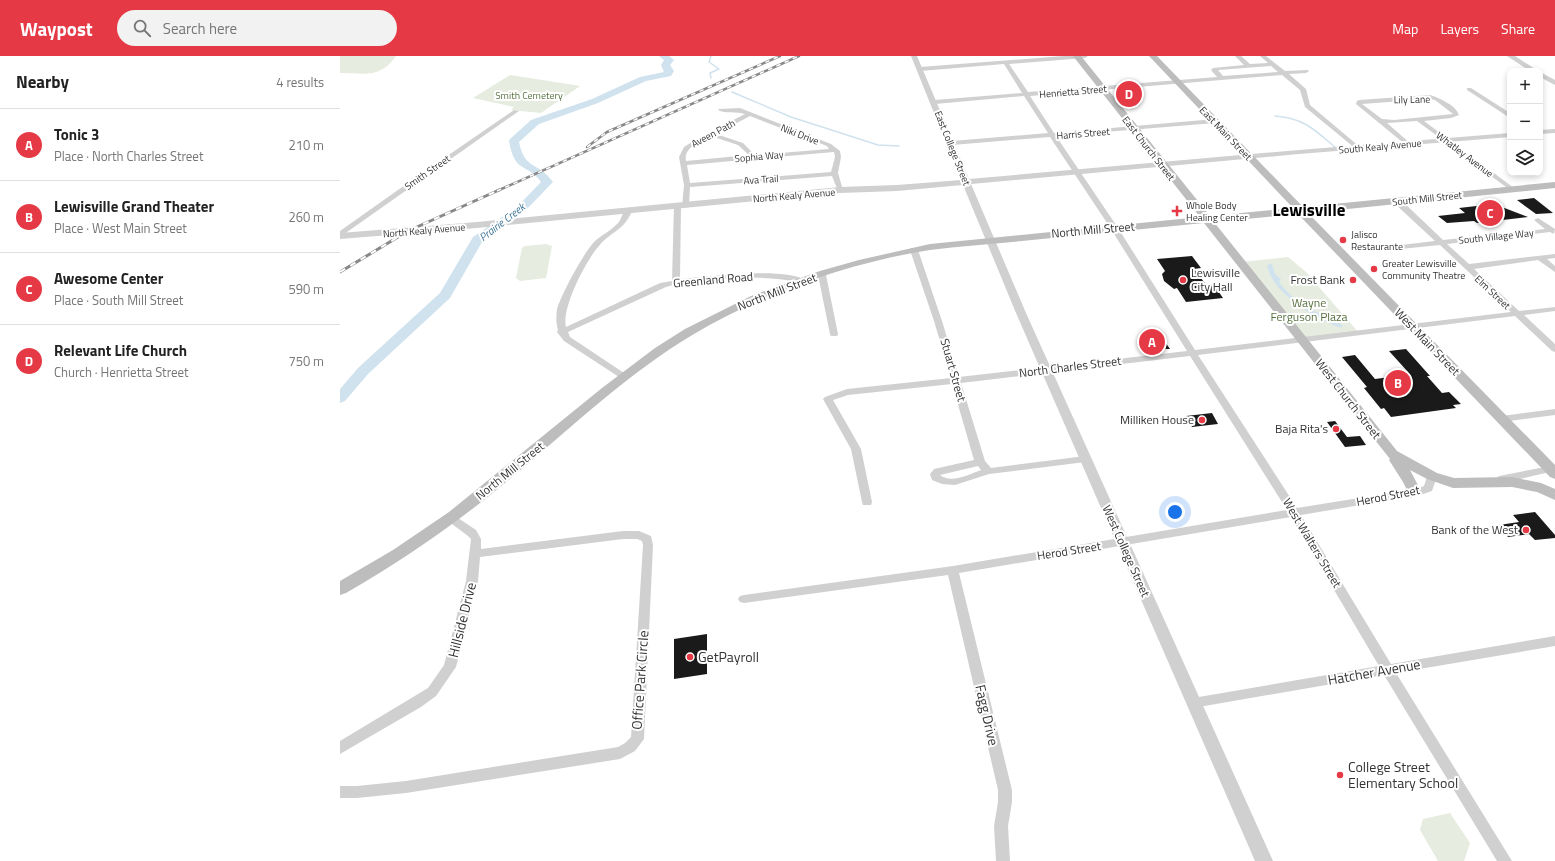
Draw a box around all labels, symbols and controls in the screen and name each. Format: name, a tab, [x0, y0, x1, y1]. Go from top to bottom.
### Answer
search box	[117, 10, 397, 46]
text: Waypost	[20, 14, 93, 43]
icon: search	[131, 17, 153, 39]
text: Search here	[163, 17, 237, 40]
text: Map	[1392, 18, 1418, 39]
text: Layers	[1440, 18, 1479, 39]
text: Share	[1501, 18, 1535, 39]
map controls	[1507, 68, 1543, 176]
button: +	[1507, 68, 1543, 104]
text: Nearby	[16, 69, 69, 95]
text: 4 results	[276, 72, 324, 92]
pin: D	[1116, 79, 1142, 109]
street label: Henrietta Street	[1039, 81, 1108, 102]
park label: Smith Cemetery	[495, 88, 563, 103]
street label: Lily Lane	[1394, 92, 1430, 107]
street label: East Main Street	[1196, 103, 1256, 164]
button: −	[1507, 104, 1543, 140]
street label: East College Street	[931, 109, 975, 188]
street label: East Church Street	[1119, 113, 1179, 184]
street label: Aveen Path	[689, 116, 738, 151]
street label: Niki Drive	[778, 120, 821, 149]
text: Tonic 3	[54, 123, 99, 146]
street label: Harris Street	[1056, 124, 1111, 143]
street label: Whatley Avenue	[1433, 128, 1497, 181]
text: A	[25, 135, 33, 155]
text: 210 m	[288, 135, 324, 155]
street label: South Kealy Avenue	[1338, 135, 1422, 158]
button: layers	[1507, 140, 1543, 176]
text: Place · North Charles Street	[54, 146, 203, 166]
street label: Sophia Way	[734, 147, 784, 166]
street label: Smith Street	[401, 151, 454, 194]
street label: Ava Trail	[743, 171, 779, 188]
street label: North Kealy Avenue	[752, 184, 836, 207]
street label: South Mill Street	[1391, 187, 1463, 210]
text: Lewisville Grand Theater	[54, 195, 214, 218]
district label: Lewisville	[1273, 197, 1346, 223]
water label: Prairie Creek	[476, 198, 529, 245]
place label: Whole Body Healing Center	[1186, 198, 1248, 225]
pin: C	[1477, 198, 1503, 228]
marker: Whole Body Healing Center	[1171, 205, 1183, 217]
text: B	[25, 207, 33, 227]
text: 260 m	[288, 207, 324, 227]
street label: North Mill Street	[1050, 216, 1136, 243]
text: Place · West Main Street	[54, 218, 187, 238]
street label: North Kealy Avenue	[382, 219, 466, 242]
street label: South Village Way	[1458, 225, 1535, 248]
place label: Jalisco Restaurante	[1351, 227, 1403, 254]
marker: Jalisco Restaurante	[1338, 235, 1348, 245]
place label: Greater Lewisville Community Theatre	[1382, 256, 1465, 283]
place label: Lewisville City Hall	[1191, 263, 1240, 296]
marker: Greater Lewisville Community Theatre	[1369, 264, 1379, 274]
text: Awesome Center	[54, 267, 163, 290]
street label: Greenland Road	[672, 267, 754, 292]
street label: North Mill Street	[734, 267, 820, 315]
place label: Frost Bank	[1291, 270, 1345, 289]
street label: Elm Street	[1471, 272, 1514, 313]
marker: Lewisville City Hall	[1178, 275, 1188, 285]
marker: Frost Bank	[1348, 275, 1358, 285]
text: C	[25, 279, 33, 299]
text: 590 m	[288, 279, 324, 299]
text: Place · South Mill Street	[54, 290, 183, 310]
park label: Wayne Ferguson Plaza	[1270, 293, 1348, 326]
street label: West Main Street	[1390, 304, 1465, 380]
pin: A	[1139, 327, 1165, 357]
street label: Stuart Street	[935, 336, 972, 404]
text: Relevant Life Church	[54, 339, 187, 362]
text: D	[25, 351, 33, 371]
text: 750 m	[288, 351, 324, 371]
street label: North Charles Street	[1018, 351, 1123, 382]
street label: West Church Street	[1311, 354, 1386, 444]
text: Church · Henrietta Street	[54, 362, 189, 382]
pin: B	[1385, 368, 1411, 398]
place label: Milliken House	[1120, 410, 1194, 429]
marker: Milliken House	[1197, 415, 1207, 425]
place label: Baja Rita's	[1275, 419, 1328, 438]
marker: Baja Rita's	[1331, 424, 1341, 434]
street label: North Mill Street	[471, 436, 549, 504]
street label: Herod Street	[1354, 480, 1422, 511]
street label: West Walters Street	[1278, 494, 1347, 592]
street label: West College Street	[1098, 502, 1156, 601]
your location	[1165, 502, 1185, 522]
place label: Bank of the West	[1431, 520, 1519, 539]
marker: Bank of the West	[1521, 525, 1531, 535]
street label: Herod Street	[1036, 536, 1103, 565]
street label: Hillside Drive	[442, 580, 481, 660]
street label: Office Park Circle	[626, 630, 653, 730]
place label: GetPayroll	[698, 646, 759, 667]
marker: GetPayroll	[685, 652, 695, 662]
street label: Hatcher Avenue	[1326, 653, 1422, 690]
street label: Fagg Drive	[970, 682, 1005, 747]
place label: College Street Elementary School	[1348, 756, 1458, 793]
marker: College Street Elementary School	[1335, 770, 1345, 780]

